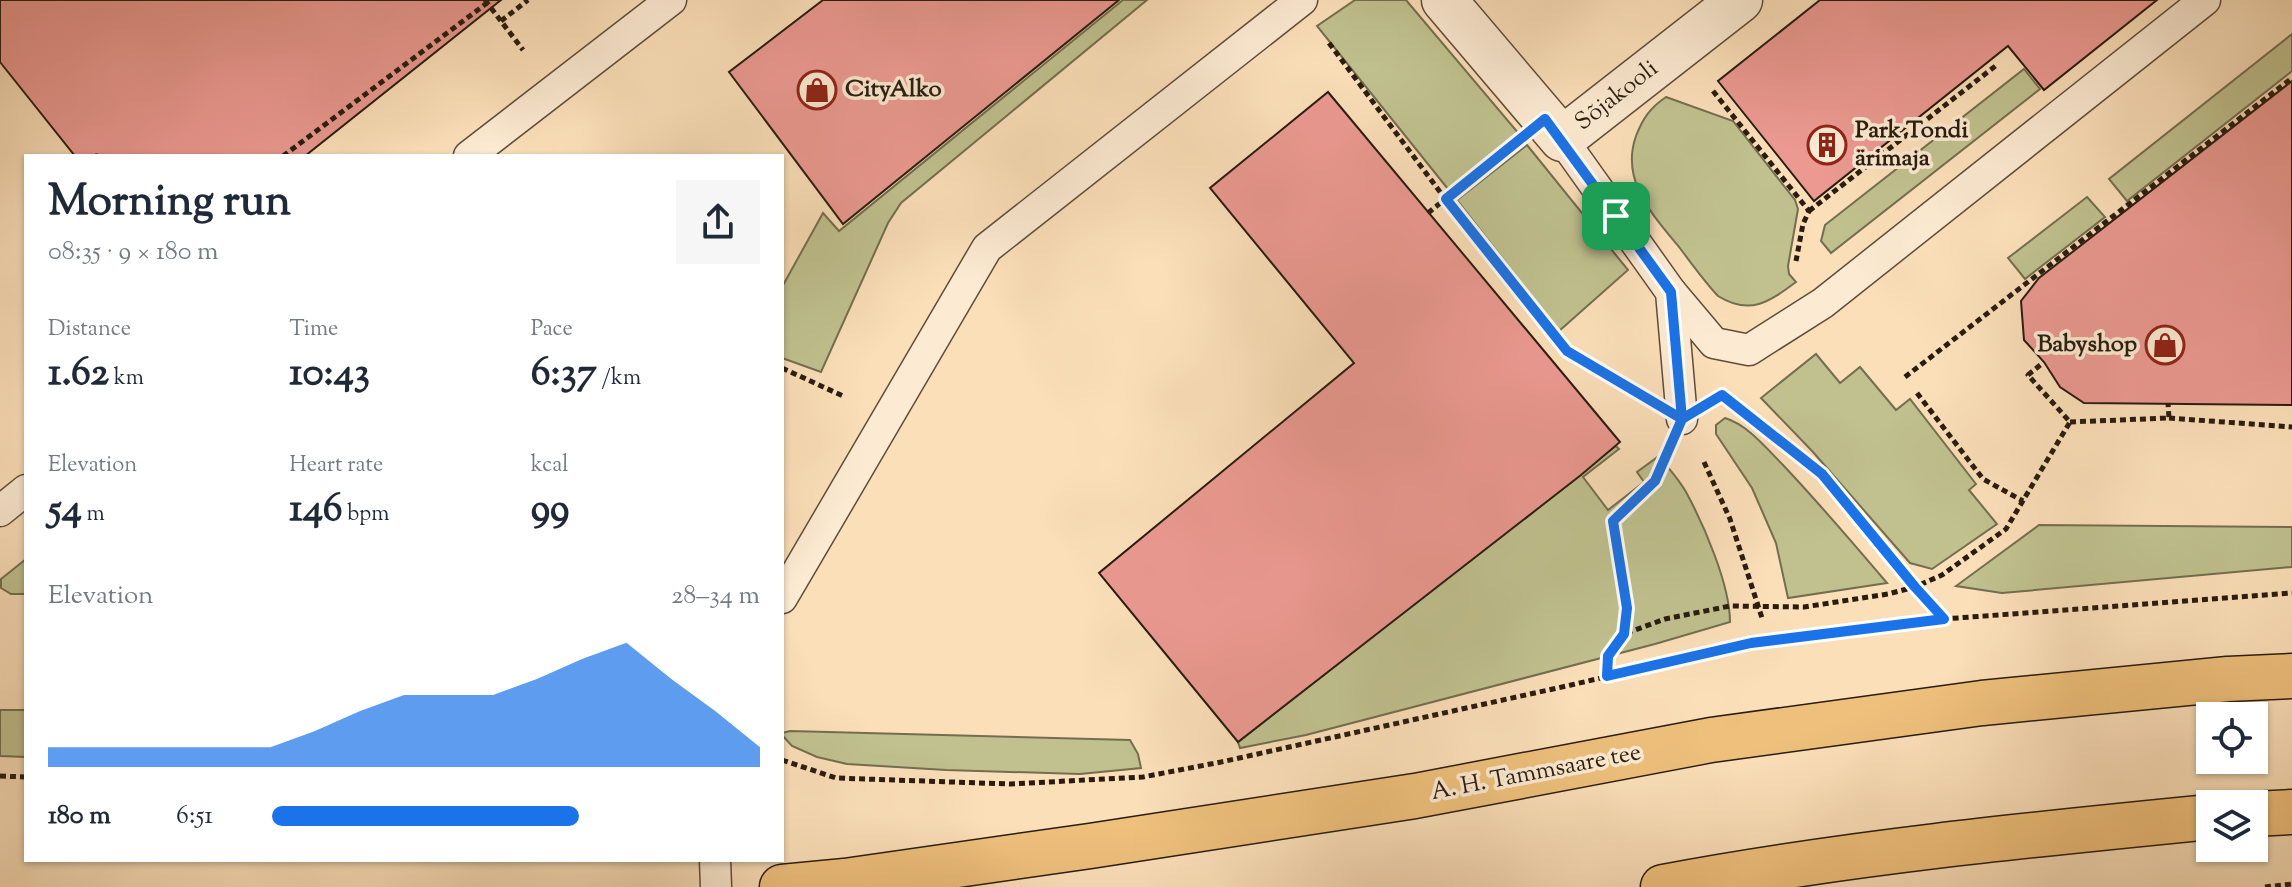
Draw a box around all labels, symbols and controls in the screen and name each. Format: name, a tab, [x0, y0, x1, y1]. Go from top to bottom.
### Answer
street label: Sõjakooli	[1568, 53, 1666, 139]
shop icon: CityAlko	[796, 69, 838, 111]
place label: CityAlko	[845, 73, 942, 107]
place label: Park Tondi ärimaja	[1855, 114, 1968, 176]
building icon: Park Tondi ärimaja	[1806, 124, 1848, 166]
text: Morning run	[48, 172, 291, 235]
button: share	[676, 180, 760, 264]
pin	[1582, 182, 1650, 250]
icon: arrive	[1594, 194, 1638, 238]
text: 08:35 · 9 × 180 m	[48, 234, 219, 271]
text: Distance	[48, 314, 131, 346]
text: Time	[289, 314, 338, 346]
text: Pace	[531, 314, 573, 346]
shop icon: Babyshop	[2144, 324, 2186, 366]
place label: Babyshop	[2037, 328, 2137, 362]
text: 1.62	[48, 346, 109, 403]
text: 10:43	[289, 346, 370, 403]
text: 6:37	[531, 346, 597, 403]
text: km	[109, 363, 144, 395]
text: /km	[597, 363, 641, 395]
text: Elevation	[48, 450, 137, 482]
text: Heart rate	[289, 450, 383, 482]
text: kcal	[531, 450, 568, 482]
text: 54	[48, 482, 82, 539]
text: 146	[289, 482, 343, 539]
text: 99	[531, 482, 570, 539]
text: m	[82, 499, 105, 531]
text: bpm	[343, 499, 390, 531]
text: Elevation	[48, 578, 153, 615]
text: 28–34 m	[671, 578, 760, 615]
map controls	[2196, 702, 2268, 862]
button: locate	[2196, 702, 2268, 774]
street label: A. H. Tammsaare tee	[1428, 736, 1644, 810]
button: layers	[2196, 790, 2268, 862]
text: 180 m	[48, 798, 111, 835]
text: 6:51	[176, 798, 213, 835]

